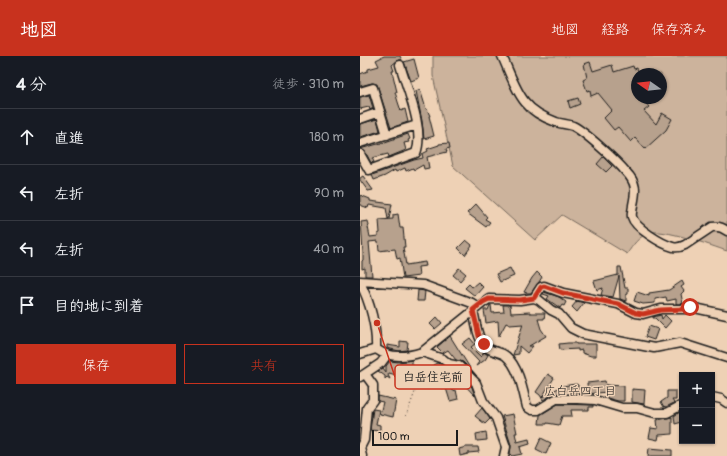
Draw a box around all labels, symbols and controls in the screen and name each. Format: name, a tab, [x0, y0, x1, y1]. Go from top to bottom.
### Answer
text: 地図	[20, 18, 58, 42]
text: 地図	[551, 21, 579, 38]
text: 経路	[601, 21, 629, 38]
text: 保存済み	[651, 21, 707, 38]
north arrow	[631, 68, 667, 104]
text: 4 分	[16, 74, 47, 95]
text: 徒歩 · 310 m	[273, 76, 344, 92]
icon: ahead	[16, 126, 38, 148]
text: 直進	[54, 129, 84, 148]
text: 180 m	[309, 129, 344, 145]
icon: left	[16, 182, 38, 204]
text: 左折	[54, 185, 84, 204]
text: 90 m	[314, 185, 344, 201]
icon: left	[16, 238, 38, 260]
text: 左折	[54, 241, 84, 260]
text: 40 m	[313, 241, 344, 257]
icon: arrive	[16, 294, 38, 316]
text: 目的地に到着	[54, 297, 144, 316]
route start	[681, 298, 699, 316]
route end	[475, 335, 493, 353]
button: 保存	[16, 344, 176, 384]
button: 共有	[184, 344, 344, 384]
callout: 白岳住宅前	[395, 365, 471, 389]
text: 白岳住宅前	[403, 370, 463, 385]
map controls	[679, 372, 715, 444]
button: +	[679, 372, 715, 408]
district label: 広白岳四丁目	[544, 384, 616, 399]
button: −	[679, 408, 715, 444]
scale bar	[372, 428, 458, 447]
text: 100 m	[378, 430, 409, 443]

